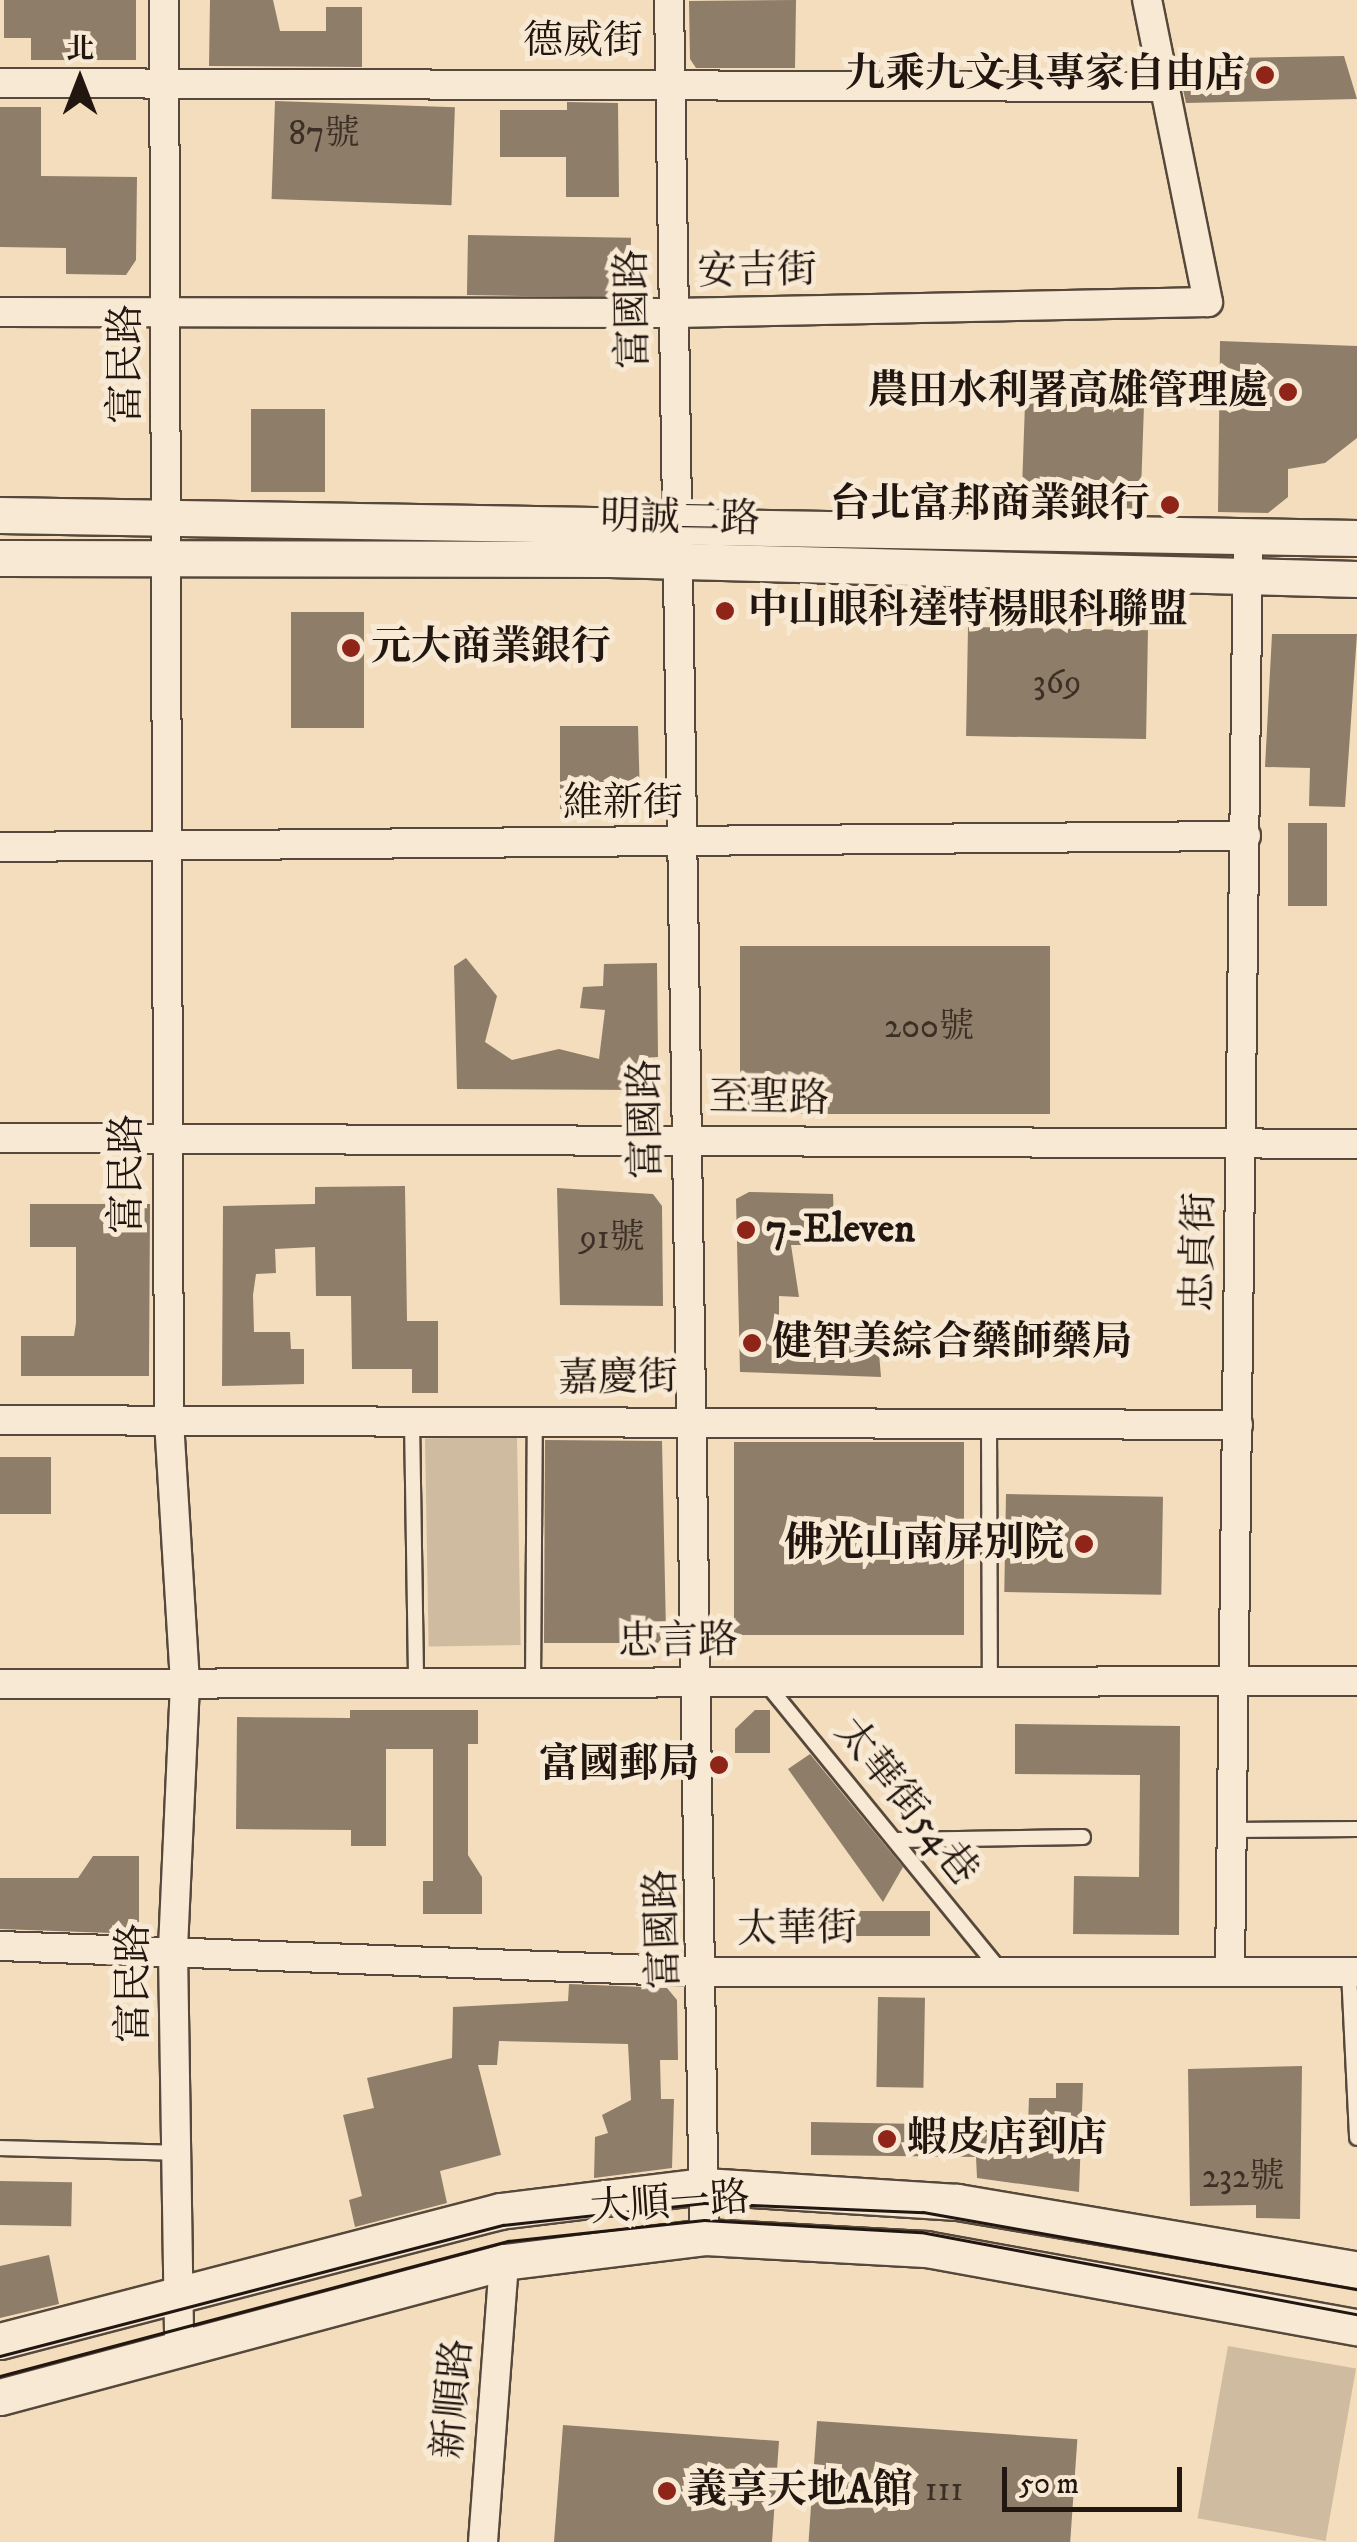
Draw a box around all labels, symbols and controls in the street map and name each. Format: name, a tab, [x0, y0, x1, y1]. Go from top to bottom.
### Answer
street label: 德威街	[523, 18, 643, 66]
north arrow	[30, 30, 130, 130]
text: 北	[66, 32, 94, 67]
place label: 九乘九文具專家自由店	[845, 51, 1245, 99]
marker: 九乘九文具專家自由店	[1254, 64, 1276, 86]
house number: 87號	[289, 113, 359, 155]
street label: 安吉街	[697, 247, 817, 297]
street label: 富國路	[609, 249, 659, 369]
street label: 富民路	[103, 304, 151, 424]
place label: 農田水利署高雄管理處	[868, 368, 1268, 416]
marker: 農田水利署高雄管理處	[1277, 381, 1299, 403]
place label: 台北富邦商業銀行	[830, 481, 1150, 529]
street label: 明誠二路	[600, 494, 760, 544]
marker: 台北富邦商業銀行	[1159, 494, 1181, 516]
place label: 中山眼科達特楊眼科聯盟	[748, 587, 1188, 635]
marker: 中山眼科達特楊眼科聯盟	[712, 598, 738, 624]
place label: 元大商業銀行	[371, 624, 611, 672]
marker: 元大商業銀行	[340, 637, 362, 659]
house number: 369	[1033, 662, 1081, 704]
street label: 維新街	[563, 780, 683, 828]
house number: 200號	[884, 1006, 974, 1048]
street label: 富國路	[622, 1059, 672, 1179]
street label: 至聖路	[709, 1074, 829, 1124]
street label: 富民路	[104, 1114, 152, 1234]
street label: 忠貞街	[1175, 1192, 1225, 1312]
place label: 7-Eleven	[766, 1206, 915, 1254]
house number: 91號	[579, 1217, 645, 1259]
marker: 7-Eleven	[735, 1219, 757, 1241]
place label: 健智美綜合藥師藥局	[772, 1319, 1132, 1367]
marker: 健智美綜合藥師藥局	[741, 1332, 763, 1354]
street label: 嘉慶街	[558, 1354, 678, 1404]
place label: 佛光山南屏別院	[784, 1520, 1064, 1568]
marker: 佛光山南屏別院	[1073, 1533, 1095, 1555]
street label: 忠言路	[618, 1617, 738, 1667]
street label: 太華街54巷	[824, 1709, 988, 1895]
place label: 富國郵局	[539, 1741, 699, 1789]
marker: 富國郵局	[708, 1754, 730, 1776]
street label: 富國路	[638, 1868, 690, 1990]
street label: 太華街	[737, 1905, 857, 1955]
street label: 富民路	[111, 1923, 159, 2043]
place label: 蝦皮店到店	[907, 2115, 1107, 2163]
marker: 蝦皮店到店	[876, 2128, 898, 2150]
house number: 232號	[1202, 2156, 1284, 2198]
street label: 大順一路	[589, 2174, 751, 2234]
street label: 新順路	[425, 2337, 483, 2461]
scale bar	[1007, 2447, 1187, 2509]
text: 50 m	[1019, 2466, 1079, 2503]
place label: 義享天地A館	[687, 2467, 912, 2515]
house number: 111	[925, 2469, 963, 2511]
marker: 義享天地A館	[656, 2480, 678, 2502]

